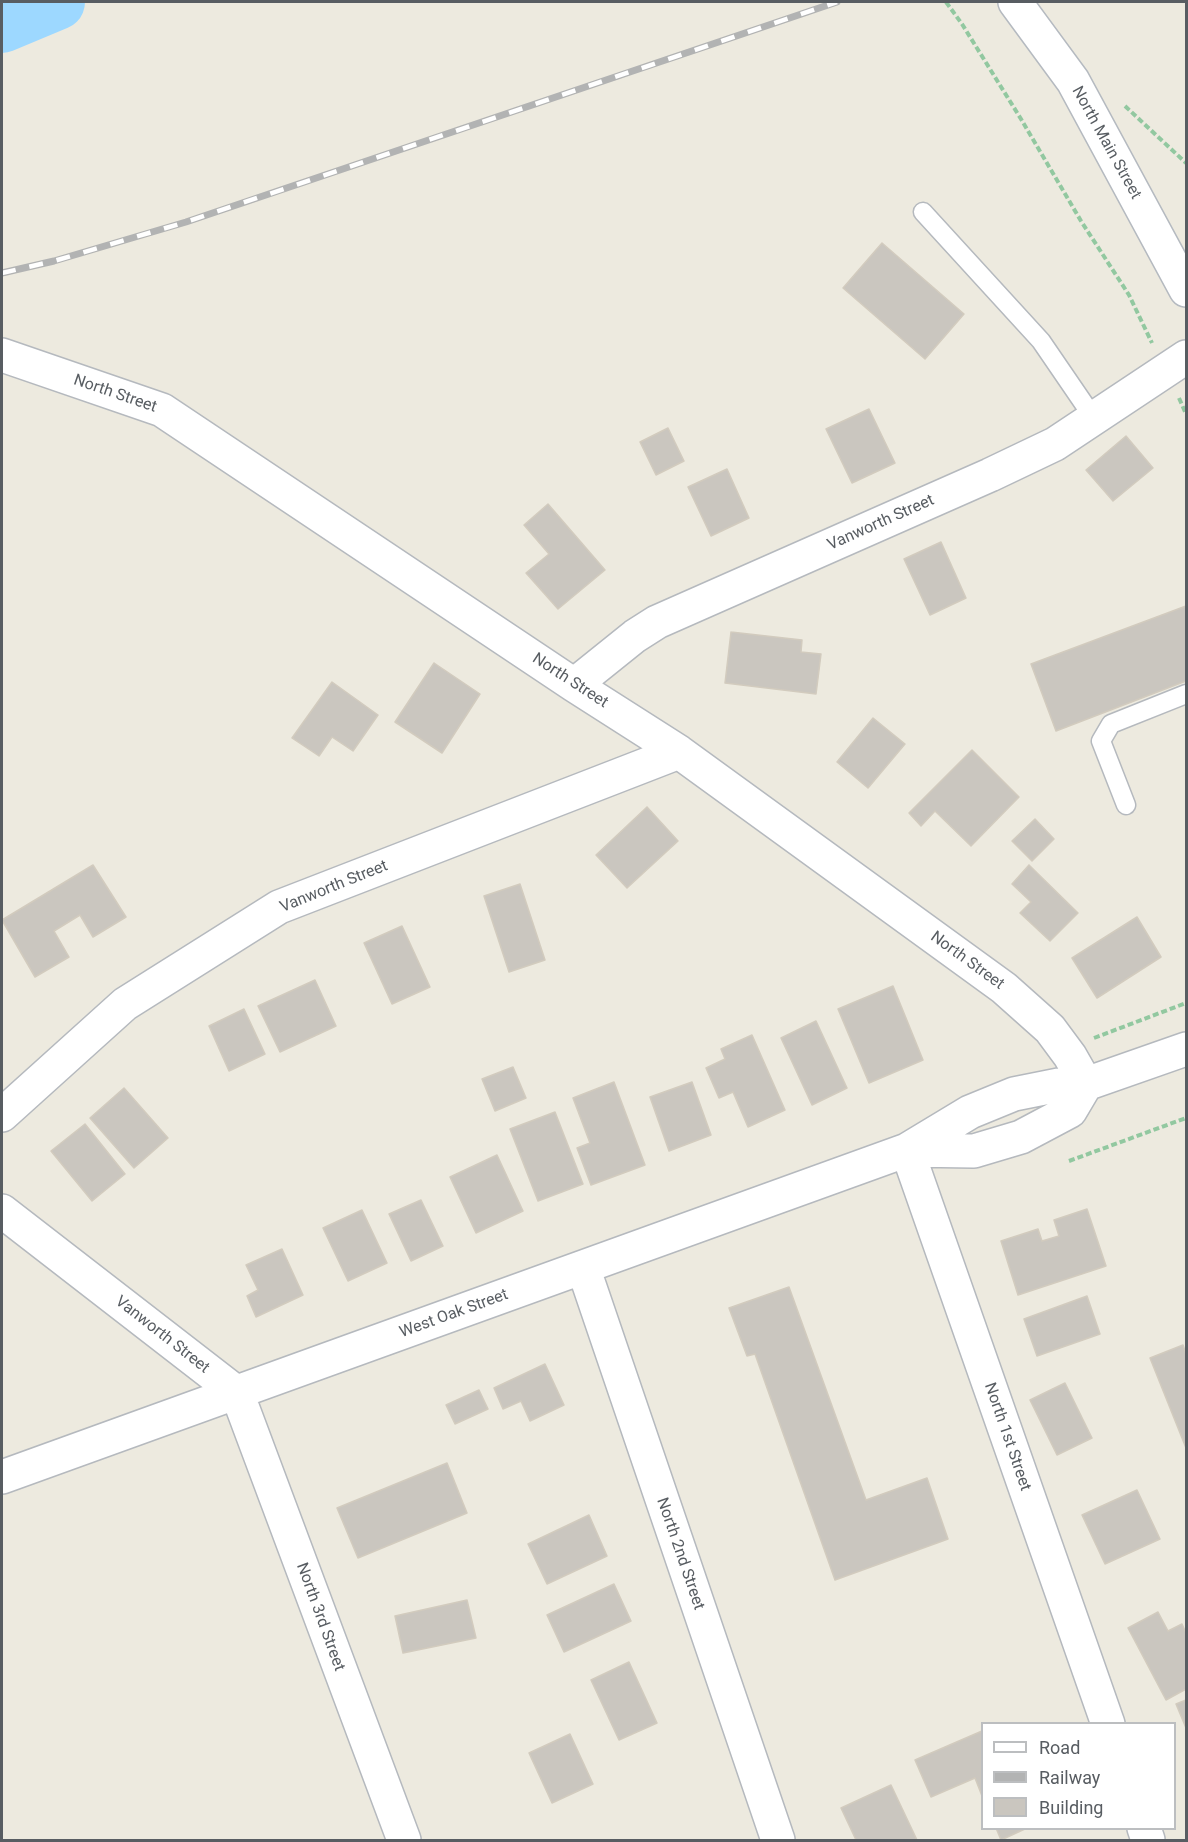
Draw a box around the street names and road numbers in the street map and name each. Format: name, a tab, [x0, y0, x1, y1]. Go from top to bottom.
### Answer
street label: North Main Street	[1067, 83, 1145, 203]
street label: North Street	[71, 371, 159, 417]
street label: Vanworth Street	[825, 491, 937, 555]
street label: North Street	[528, 649, 612, 713]
street label: Vanworth Street	[277, 857, 391, 917]
street label: North Street	[926, 928, 1008, 994]
street label: West Oak Street	[397, 1286, 511, 1342]
street label: Vanworth Street	[111, 1292, 213, 1378]
street label: North 1st Street	[980, 1380, 1034, 1494]
street label: North 2nd Street	[652, 1495, 708, 1613]
street label: North 3rd Street	[292, 1560, 348, 1674]

